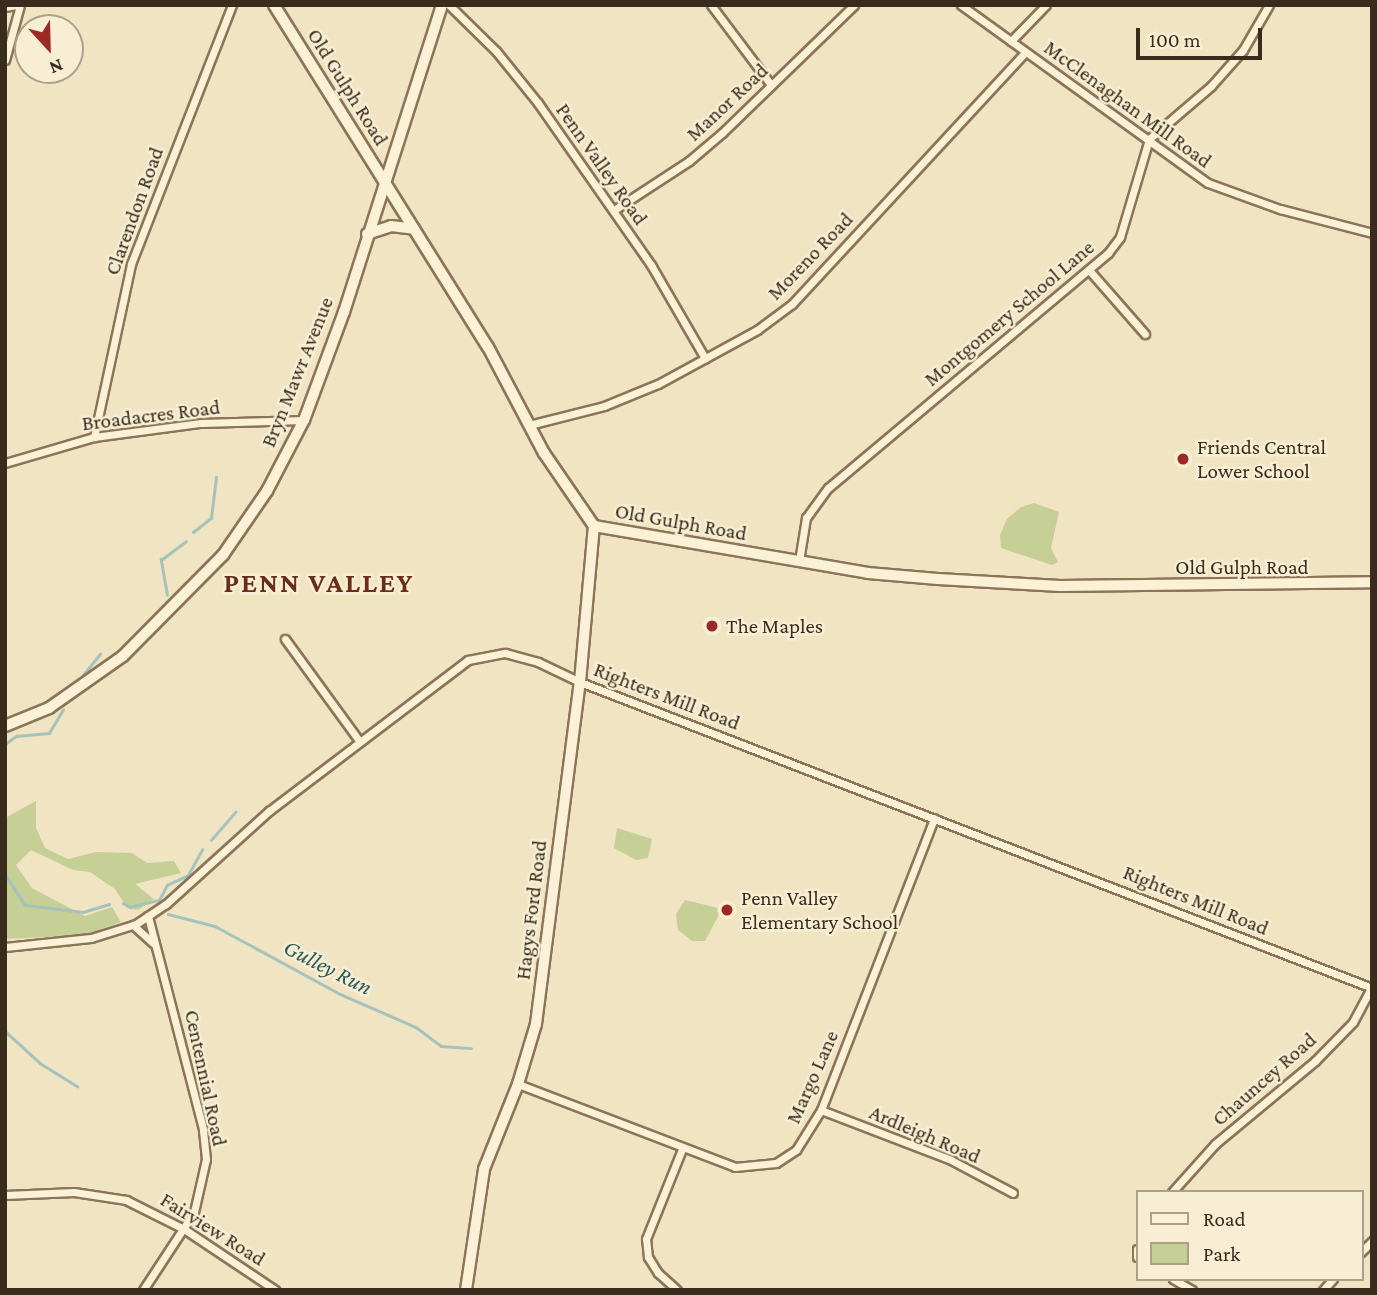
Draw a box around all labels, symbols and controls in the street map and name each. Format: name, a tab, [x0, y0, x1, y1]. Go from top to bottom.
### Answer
north arrow	[14, 14, 84, 84]
scale bar	[1139, 14, 1265, 58]
street label: Old Gulph Road	[302, 24, 394, 150]
text: 100 m	[1149, 28, 1201, 52]
street label: McClenaghan Mill Road	[1039, 35, 1217, 173]
text: N	[46, 55, 66, 79]
street label: Manor Road	[681, 58, 773, 146]
street label: Penn Valley Road	[551, 98, 653, 230]
street label: Clarendon Road	[99, 144, 169, 278]
street label: Moreno Road	[762, 207, 858, 305]
street label: Montgomery School Lane	[919, 234, 1099, 392]
street label: Bryn Mawr Avenue	[255, 293, 339, 451]
street label: Broadacres Road	[80, 394, 222, 436]
place label: Friends Central Lower School	[1197, 434, 1326, 484]
marker: Friends Central Lower School	[1175, 451, 1191, 467]
street label: Old Gulph Road	[613, 498, 749, 546]
street label: Old Gulph Road	[1175, 554, 1309, 580]
district label: PENN VALLEY	[225, 566, 413, 600]
place label: The Maples	[726, 613, 823, 639]
marker: The Maples	[704, 618, 720, 634]
street label: Righters Mill Road	[590, 657, 744, 735]
street label: Hagys Ford Road	[510, 839, 552, 981]
street label: Righters Mill Road	[1120, 859, 1272, 941]
place label: Penn Valley Elementary School	[741, 885, 898, 935]
marker: Penn Valley Elementary School	[719, 902, 735, 918]
water label: Gulley Run	[279, 933, 377, 1001]
street label: Centennial Road	[179, 1008, 233, 1148]
street label: Margo Lane	[780, 1026, 844, 1128]
street label: Chauncey Road	[1207, 1027, 1321, 1131]
street label: Ardleigh Road	[866, 1099, 984, 1169]
street label: Fairview Road	[156, 1187, 270, 1271]
legend	[1136, 1190, 1363, 1281]
text: Road	[1203, 1207, 1246, 1231]
text: Park	[1203, 1242, 1240, 1266]

